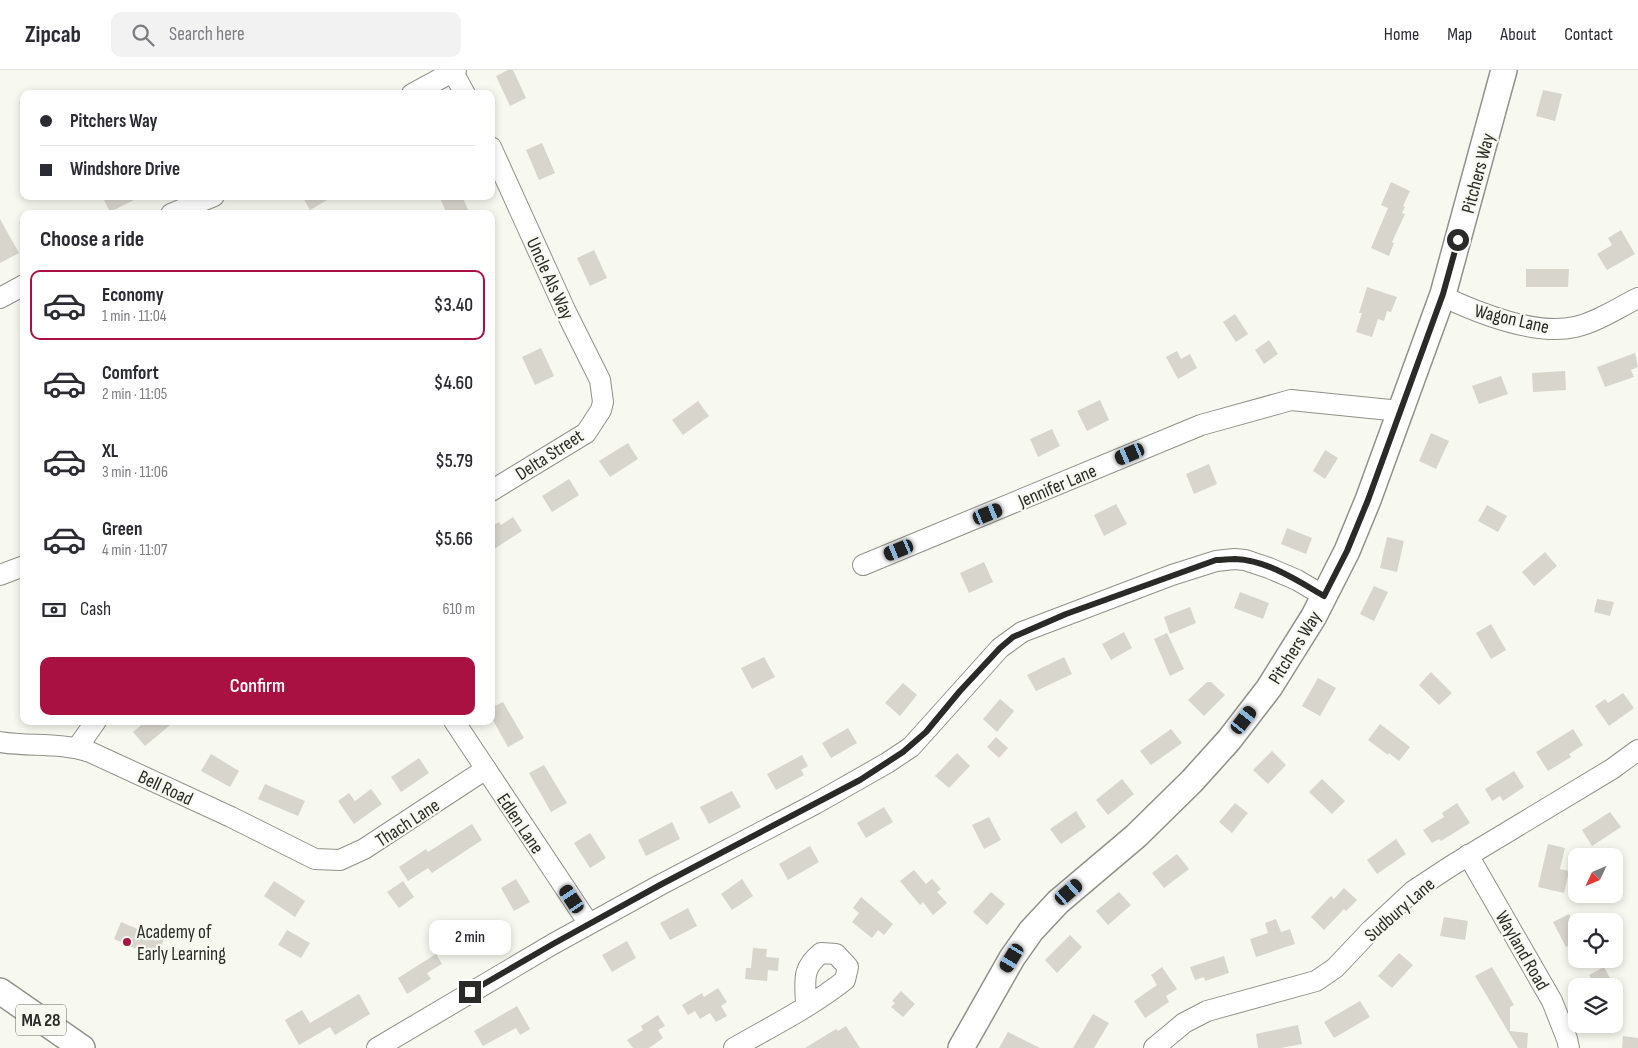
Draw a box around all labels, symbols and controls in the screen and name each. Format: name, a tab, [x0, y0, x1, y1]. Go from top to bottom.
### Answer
search box	[111, 12, 461, 57]
text: Zipcab	[25, 20, 81, 49]
icon: search	[129, 21, 157, 49]
text: Search here	[169, 23, 245, 46]
text: Home	[1384, 24, 1419, 45]
text: Map	[1447, 24, 1472, 45]
text: About	[1500, 24, 1536, 45]
text: Contact	[1564, 24, 1613, 45]
text: Pitchers Way	[70, 110, 157, 133]
street label: Pitchers Way	[1457, 130, 1500, 216]
text: Windshore Drive	[70, 158, 180, 181]
text: Choose a ride	[40, 226, 144, 253]
route start	[1447, 229, 1469, 251]
street label: Uncle Als Way	[521, 234, 579, 324]
icon: car	[42, 283, 87, 328]
text: Economy	[102, 284, 164, 307]
text: $3.40	[434, 294, 473, 317]
street label: Wagon Lane	[1472, 300, 1551, 339]
text: 1 min · 11:04	[102, 307, 167, 326]
icon: car	[42, 361, 87, 406]
text: Comfort	[102, 362, 159, 385]
text: $4.60	[434, 372, 473, 395]
text: 2 min · 11:05	[102, 385, 167, 404]
street label: Delta Street	[511, 425, 588, 486]
icon: car	[42, 439, 87, 484]
text: XL	[102, 440, 118, 463]
car	[1113, 441, 1146, 467]
text: $5.79	[435, 450, 473, 473]
street label: Jennifer Lane	[1014, 460, 1100, 514]
text: 3 min · 11:06	[102, 463, 168, 482]
car	[971, 501, 1004, 527]
icon: car	[42, 517, 87, 562]
text: Green	[102, 518, 142, 541]
text: $5.66	[434, 528, 473, 551]
car	[882, 537, 915, 563]
text: 4 min · 11:07	[102, 541, 167, 560]
icon: cash	[40, 596, 68, 624]
text: Cash	[80, 598, 111, 621]
text: 610 m	[442, 600, 475, 619]
street label: Pitchers Way	[1264, 606, 1327, 689]
button: Confirm	[40, 657, 475, 715]
car	[1228, 704, 1259, 736]
street label: Bell Road	[134, 766, 196, 811]
street label: Edlen Lane	[491, 789, 548, 858]
street label: Thach Lane	[371, 794, 444, 852]
north arrow	[1568, 848, 1622, 902]
map controls	[1568, 848, 1623, 1033]
street label: Sudbury Lane	[1360, 873, 1440, 947]
car	[1052, 876, 1085, 908]
car	[557, 882, 586, 916]
street label: Wayland Road	[1490, 907, 1554, 995]
button: locate	[1568, 913, 1623, 968]
callout: 2 min	[429, 920, 511, 954]
place label: Academy of Early Learning	[136, 921, 226, 966]
text: 2 min	[455, 928, 485, 947]
marker: Academy of Early Learning	[121, 936, 133, 948]
car	[997, 941, 1026, 975]
button: layers	[1568, 978, 1623, 1033]
route end	[459, 981, 481, 1003]
road number: MA 28	[16, 1004, 66, 1036]

